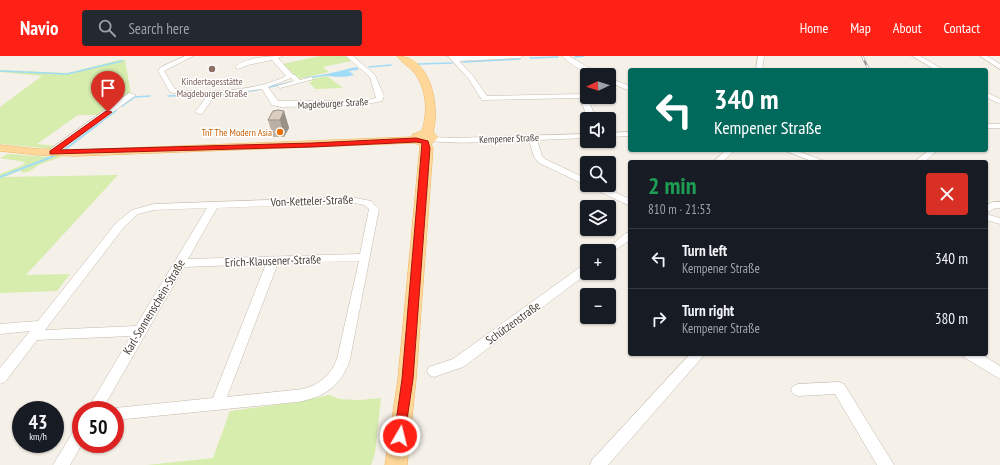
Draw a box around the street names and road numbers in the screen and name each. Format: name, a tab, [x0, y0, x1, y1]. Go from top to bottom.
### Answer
street label: Magdeburger Straße	[297, 95, 369, 112]
street label: Kempener Straße	[479, 131, 539, 146]
street label: Von-Ketteler-Straße	[269, 192, 354, 209]
street label: Erich-Klausener-Straße	[225, 251, 321, 270]
street label: Karl-Sonnenschein-Straße	[119, 256, 188, 357]
street label: Schützenstraße	[482, 298, 543, 347]

